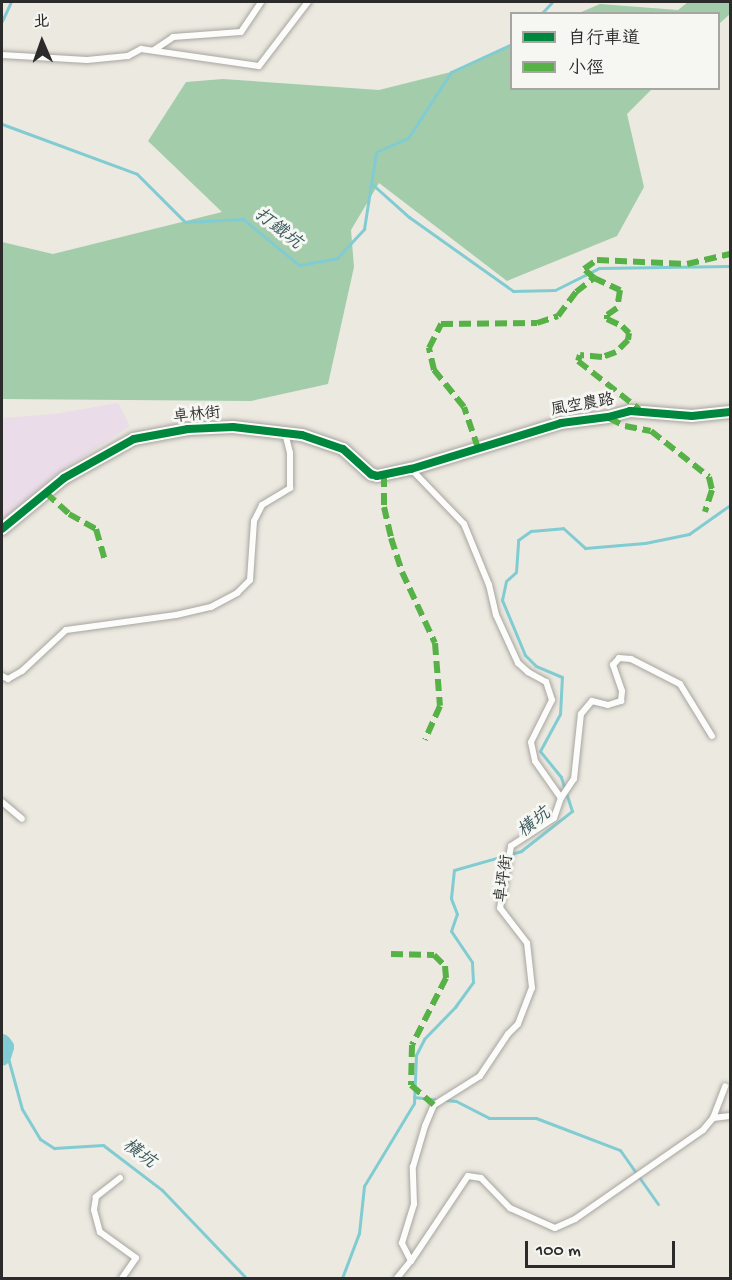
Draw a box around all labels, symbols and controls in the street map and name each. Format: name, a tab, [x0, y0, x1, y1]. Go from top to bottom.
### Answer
north arrow	[12, 12, 72, 72]
legend	[510, 12, 720, 90]
text: 北	[33, 14, 50, 33]
text: 自行車道	[568, 29, 640, 50]
text: 小徑	[568, 59, 604, 80]
water label: 打鐵坑	[249, 205, 305, 255]
street label: 風空農路	[550, 392, 616, 422]
street label: 卓林街	[172, 405, 222, 429]
water label: 橫坑	[514, 804, 556, 844]
street label: 卓坪街	[493, 854, 519, 904]
water label: 橫坑	[117, 1136, 159, 1174]
scale bar	[528, 1229, 678, 1267]
text: 100 m	[536, 1241, 581, 1262]

